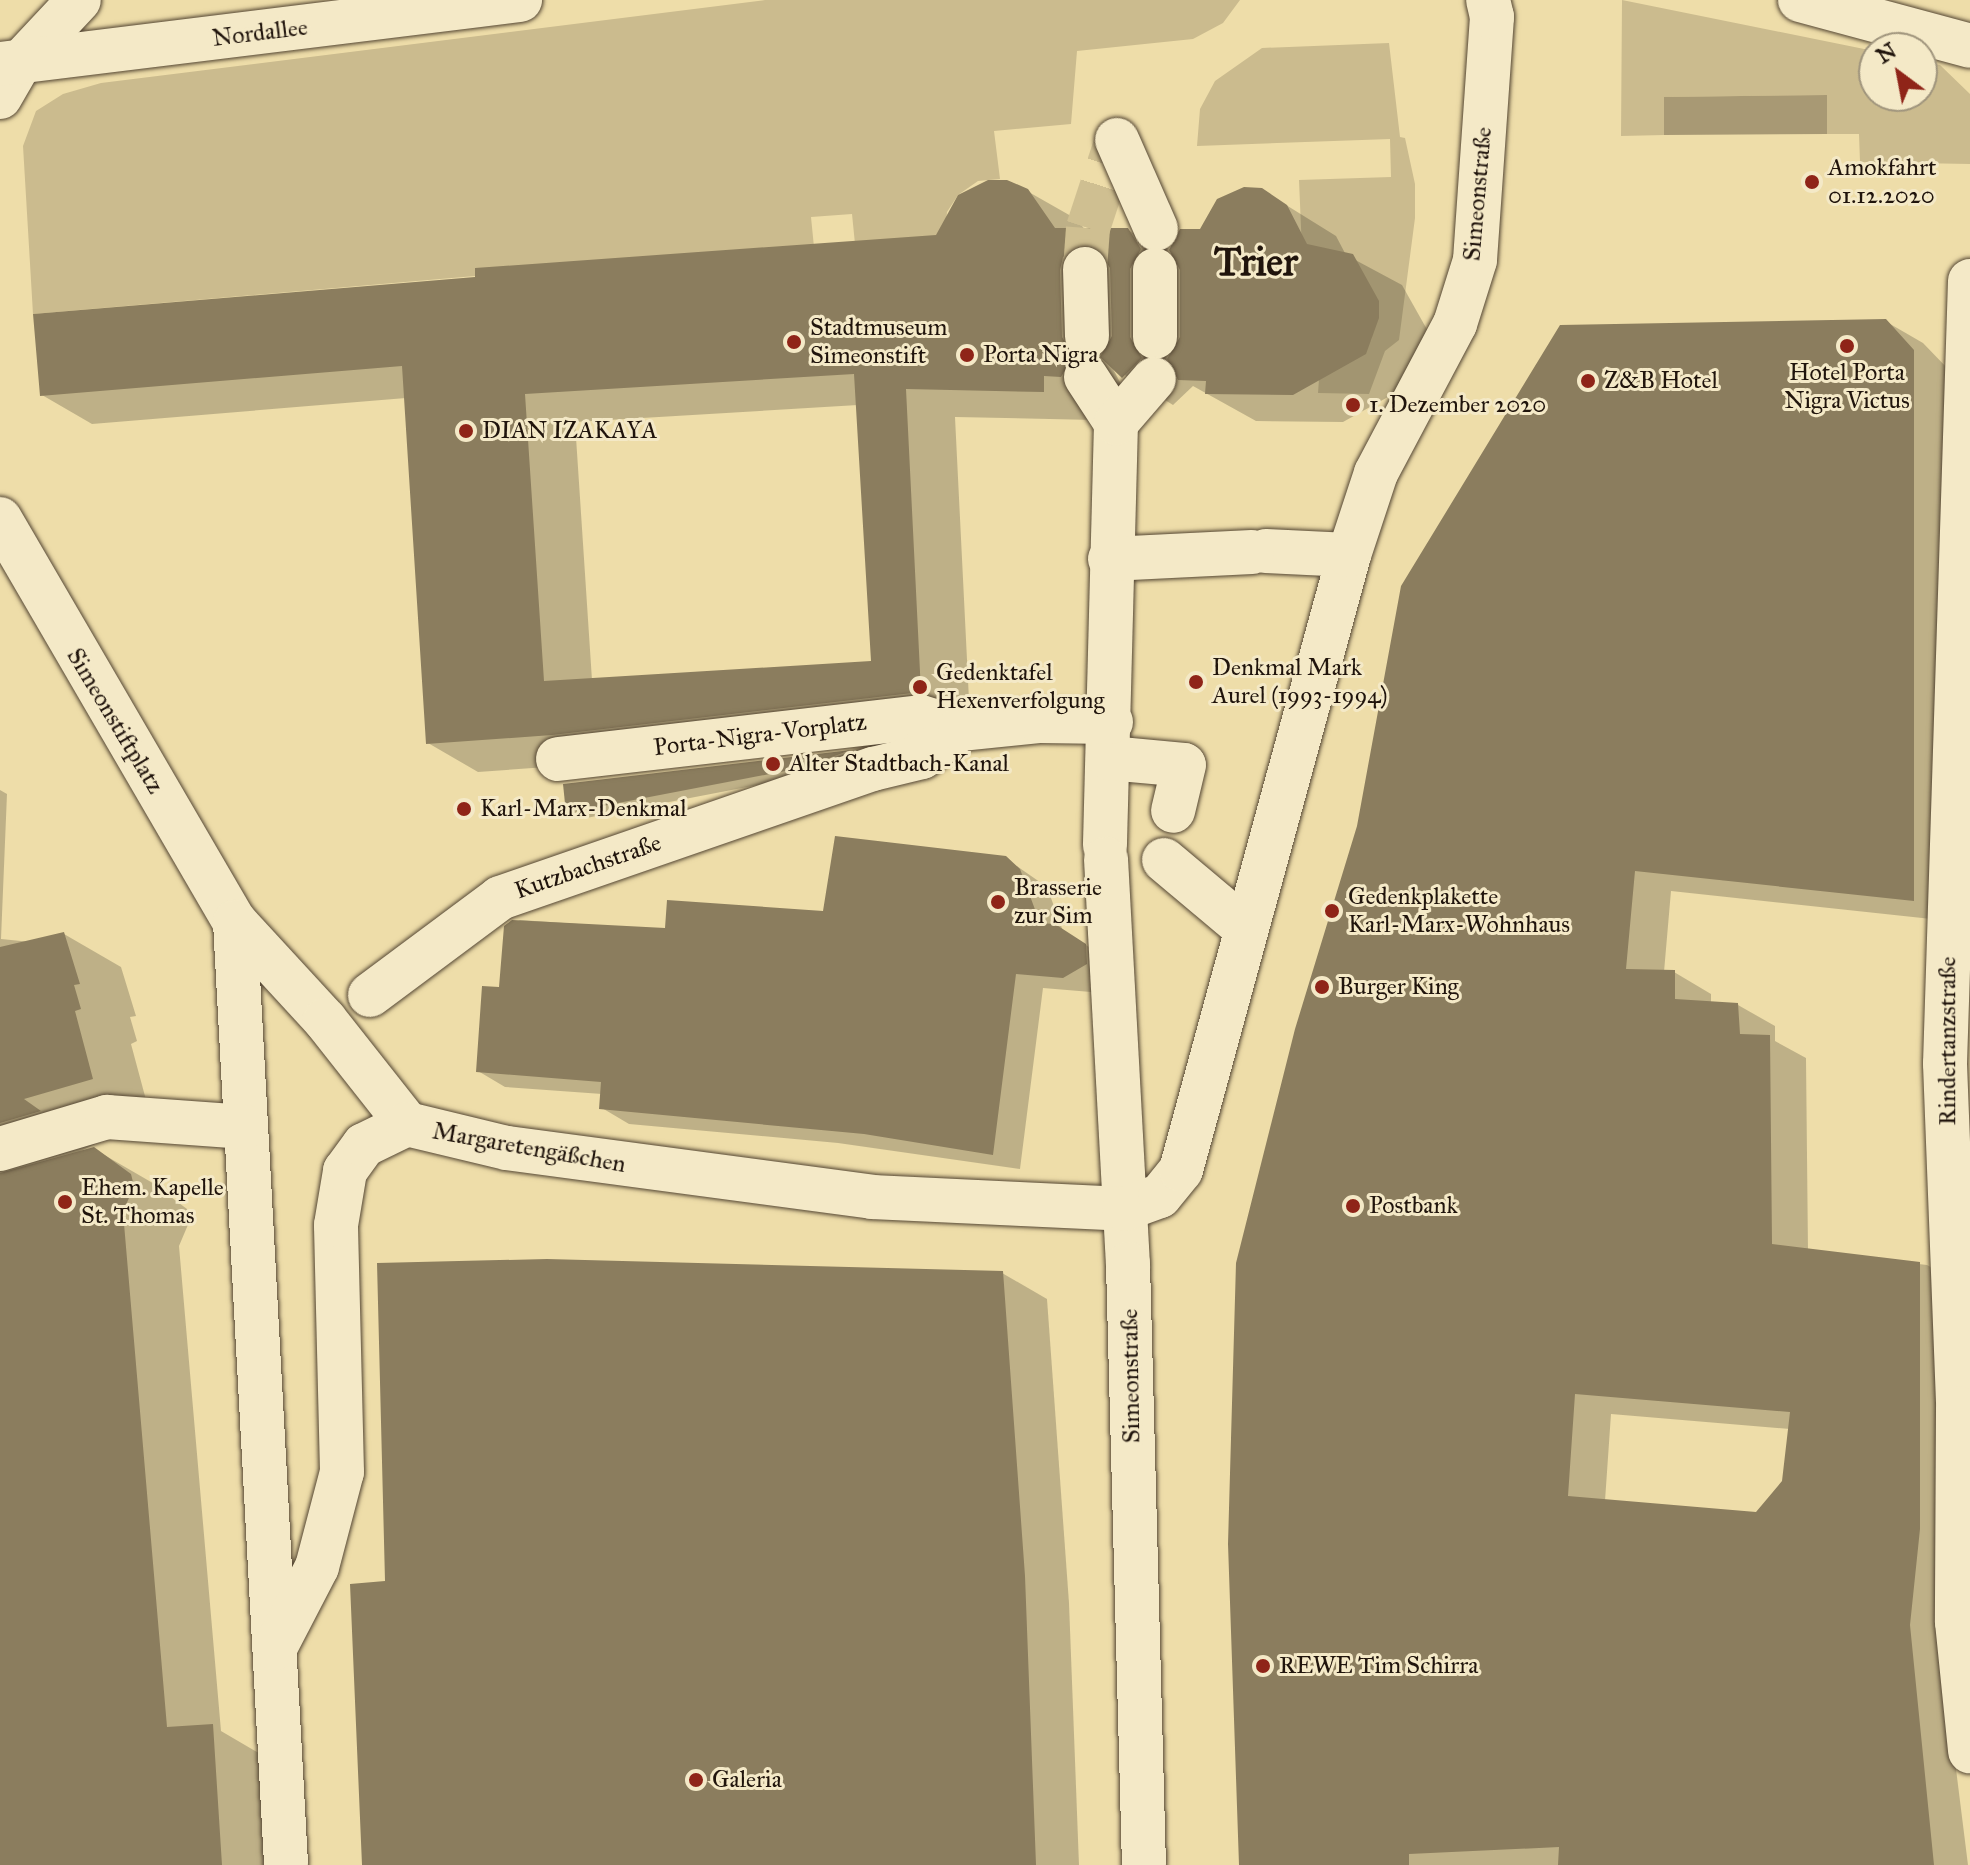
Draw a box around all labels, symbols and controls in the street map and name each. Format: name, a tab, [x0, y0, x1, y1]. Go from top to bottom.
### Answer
street label: Nordallee	[211, 13, 309, 53]
north arrow	[1858, 32, 1938, 112]
text: N	[1871, 37, 1901, 69]
street label: Simeonstraße	[1458, 126, 1498, 262]
place label: Amokfahrt 01.12.2020	[1828, 154, 1937, 210]
marker: Amokfahrt 01.12.2020	[1803, 173, 1821, 191]
district label: Trier	[1214, 238, 1298, 286]
place label: Stadtmuseum Simeonstift	[810, 314, 947, 370]
marker: Stadtmuseum Simeonstift	[785, 333, 803, 351]
marker: Hotel Porta Nigra Victus	[1838, 337, 1856, 355]
place label: Porta Nigra	[983, 341, 1098, 369]
marker: Porta Nigra	[958, 346, 976, 364]
place label: Hotel Porta Nigra Victus	[1784, 359, 1910, 415]
place label: Z&B Hotel	[1604, 367, 1718, 395]
marker: Z&B Hotel	[1579, 372, 1597, 390]
place label: 1. Dezember 2020	[1369, 391, 1546, 419]
marker: 1. Dezember 2020	[1344, 396, 1362, 414]
place label: DIAN IZAKAYA	[482, 417, 658, 445]
marker: DIAN IZAKAYA	[457, 422, 475, 440]
street label: Simeonstiftplatz	[60, 643, 170, 799]
place label: Denkmal Mark Aurel (1993-1994)	[1212, 654, 1388, 710]
place label: Gedenktafel Hexenverfolgung	[936, 659, 1105, 715]
marker: Denkmal Mark Aurel (1993-1994)	[1187, 673, 1205, 691]
marker: Gedenktafel Hexenverfolgung	[911, 678, 929, 696]
street label: Porta-Nigra-Vorplatz	[652, 708, 868, 762]
place label: Alter Stadtbach-Kanal	[789, 750, 1009, 778]
marker: Alter Stadtbach-Kanal	[764, 755, 782, 773]
place label: Karl-Marx-Denkmal	[480, 795, 687, 823]
marker: Karl-Marx-Denkmal	[455, 800, 473, 818]
street label: Kutzbachstraße	[511, 828, 665, 906]
place label: Brasserie zur Sim	[1014, 874, 1102, 930]
place label: Gedenkplakette Karl-Marx-Wohnhaus	[1348, 883, 1570, 939]
marker: Brasserie zur Sim	[989, 893, 1007, 911]
marker: Gedenkplakette Karl-Marx-Wohnhaus	[1323, 902, 1341, 920]
street label: Rindertanzstraße	[1934, 956, 1962, 1126]
place label: Burger King	[1338, 973, 1459, 1001]
marker: Burger King	[1313, 978, 1331, 996]
street label: Margaretengäßchen	[430, 1117, 628, 1179]
place label: Ehem. Kapelle St. Thomas	[81, 1174, 224, 1230]
place label: Postbank	[1369, 1192, 1458, 1220]
marker: Ehem. Kapelle St. Thomas	[56, 1193, 74, 1211]
marker: Postbank	[1344, 1197, 1362, 1215]
street label: Simeonstraße	[1115, 1308, 1147, 1444]
place label: REWE Tim Schirra	[1279, 1652, 1478, 1680]
marker: REWE Tim Schirra	[1254, 1657, 1272, 1675]
place label: Galeria	[712, 1766, 782, 1794]
marker: Galeria	[687, 1771, 705, 1789]

